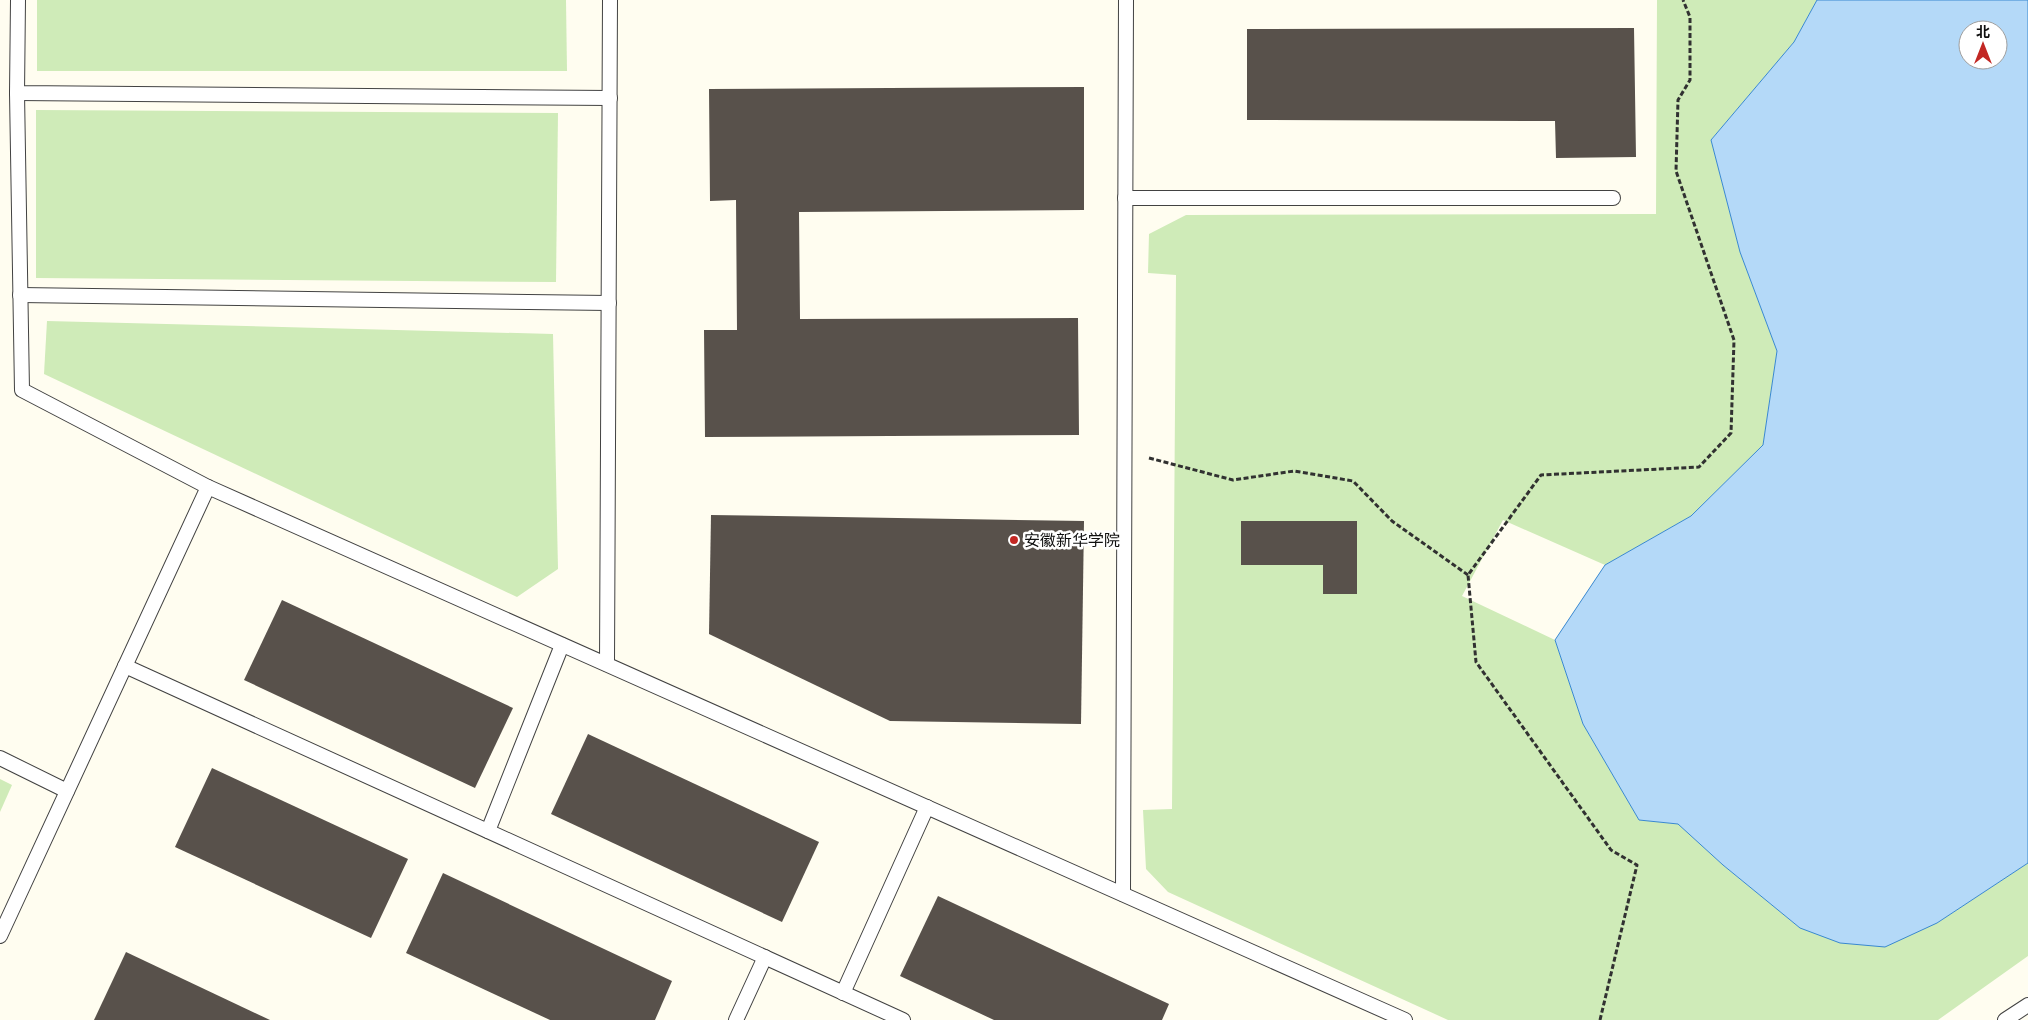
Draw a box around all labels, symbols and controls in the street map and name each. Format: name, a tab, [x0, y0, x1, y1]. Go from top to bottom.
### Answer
north arrow	[1958, 20, 2008, 70]
text: 北	[1976, 22, 1990, 41]
place label: 安徽新华学院	[1024, 529, 1120, 551]
marker: 安徽新华学院	[1008, 534, 1020, 546]

